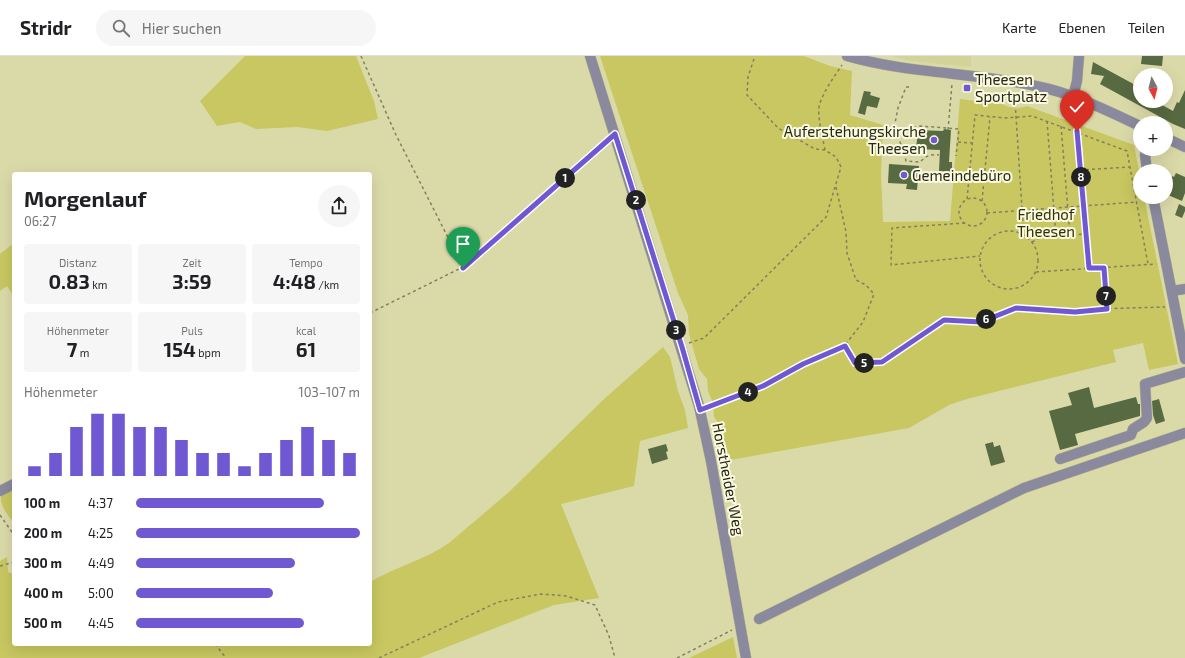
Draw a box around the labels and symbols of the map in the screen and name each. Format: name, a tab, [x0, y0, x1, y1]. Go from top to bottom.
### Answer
north arrow	[1133, 68, 1173, 108]
place label: Theesen Sportplatz	[975, 70, 1047, 105]
marker: Theesen Sportplatz	[962, 83, 972, 93]
pin	[1060, 90, 1094, 131]
place label: Auferstehungskirche Theesen	[784, 122, 926, 157]
marker: Auferstehungskirche Theesen	[929, 135, 939, 145]
place label: Gemeindebüro	[912, 166, 1011, 184]
pin: 8	[1071, 167, 1091, 187]
pin: 1	[555, 168, 575, 188]
marker: Gemeindebüro	[899, 170, 909, 180]
pin: 2	[626, 190, 646, 210]
park label: Friedhof Theesen	[1017, 205, 1075, 240]
pin	[446, 227, 480, 268]
pin: 7	[1096, 286, 1116, 306]
pin: 6	[976, 309, 996, 329]
pin: 3	[666, 320, 686, 340]
pin: 5	[854, 353, 874, 373]
pin: 4	[738, 382, 758, 402]
street label: Horstheider Weg	[709, 421, 749, 537]

